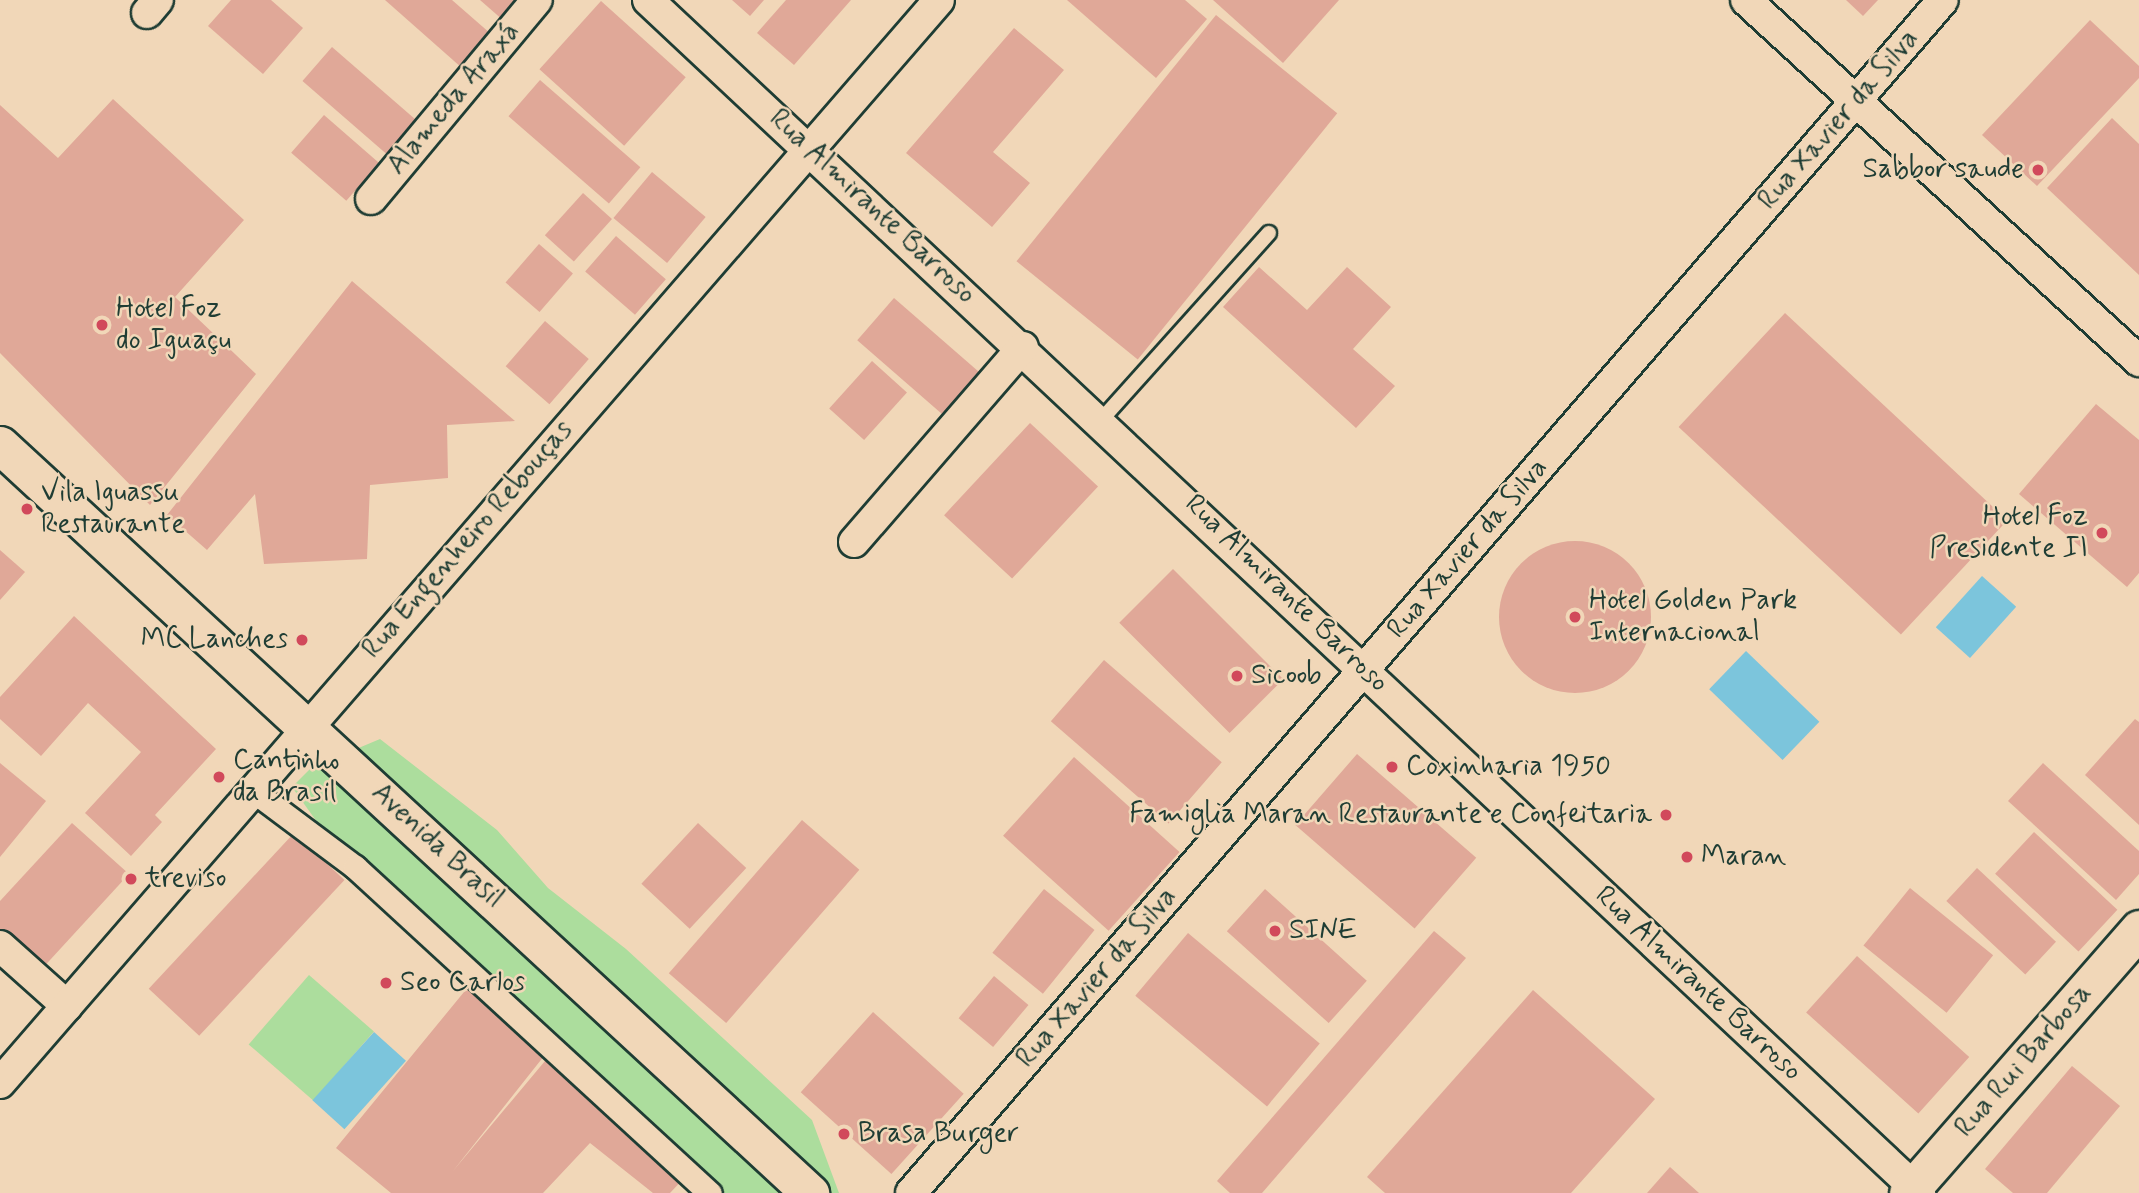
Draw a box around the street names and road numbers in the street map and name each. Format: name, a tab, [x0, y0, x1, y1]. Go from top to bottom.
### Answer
street label: Alameda Araxá	[381, 17, 527, 181]
street label: Rua Xavier da Silva	[1753, 24, 1925, 216]
street label: Rua Almirante Barroso	[760, 101, 984, 313]
street label: Rua Engenheiro Rebouças	[356, 415, 580, 665]
street label: Rua Xavier da Silva	[1382, 453, 1554, 645]
street label: Rua Almirante Barroso	[1176, 487, 1396, 701]
street label: Avenida Brasil	[363, 776, 511, 916]
street label: Rua Almirante Barroso	[1586, 878, 1810, 1090]
street label: Rua Xavier da Silva	[1011, 882, 1183, 1074]
street label: Rua Rui Barbosa	[1948, 977, 2100, 1145]

